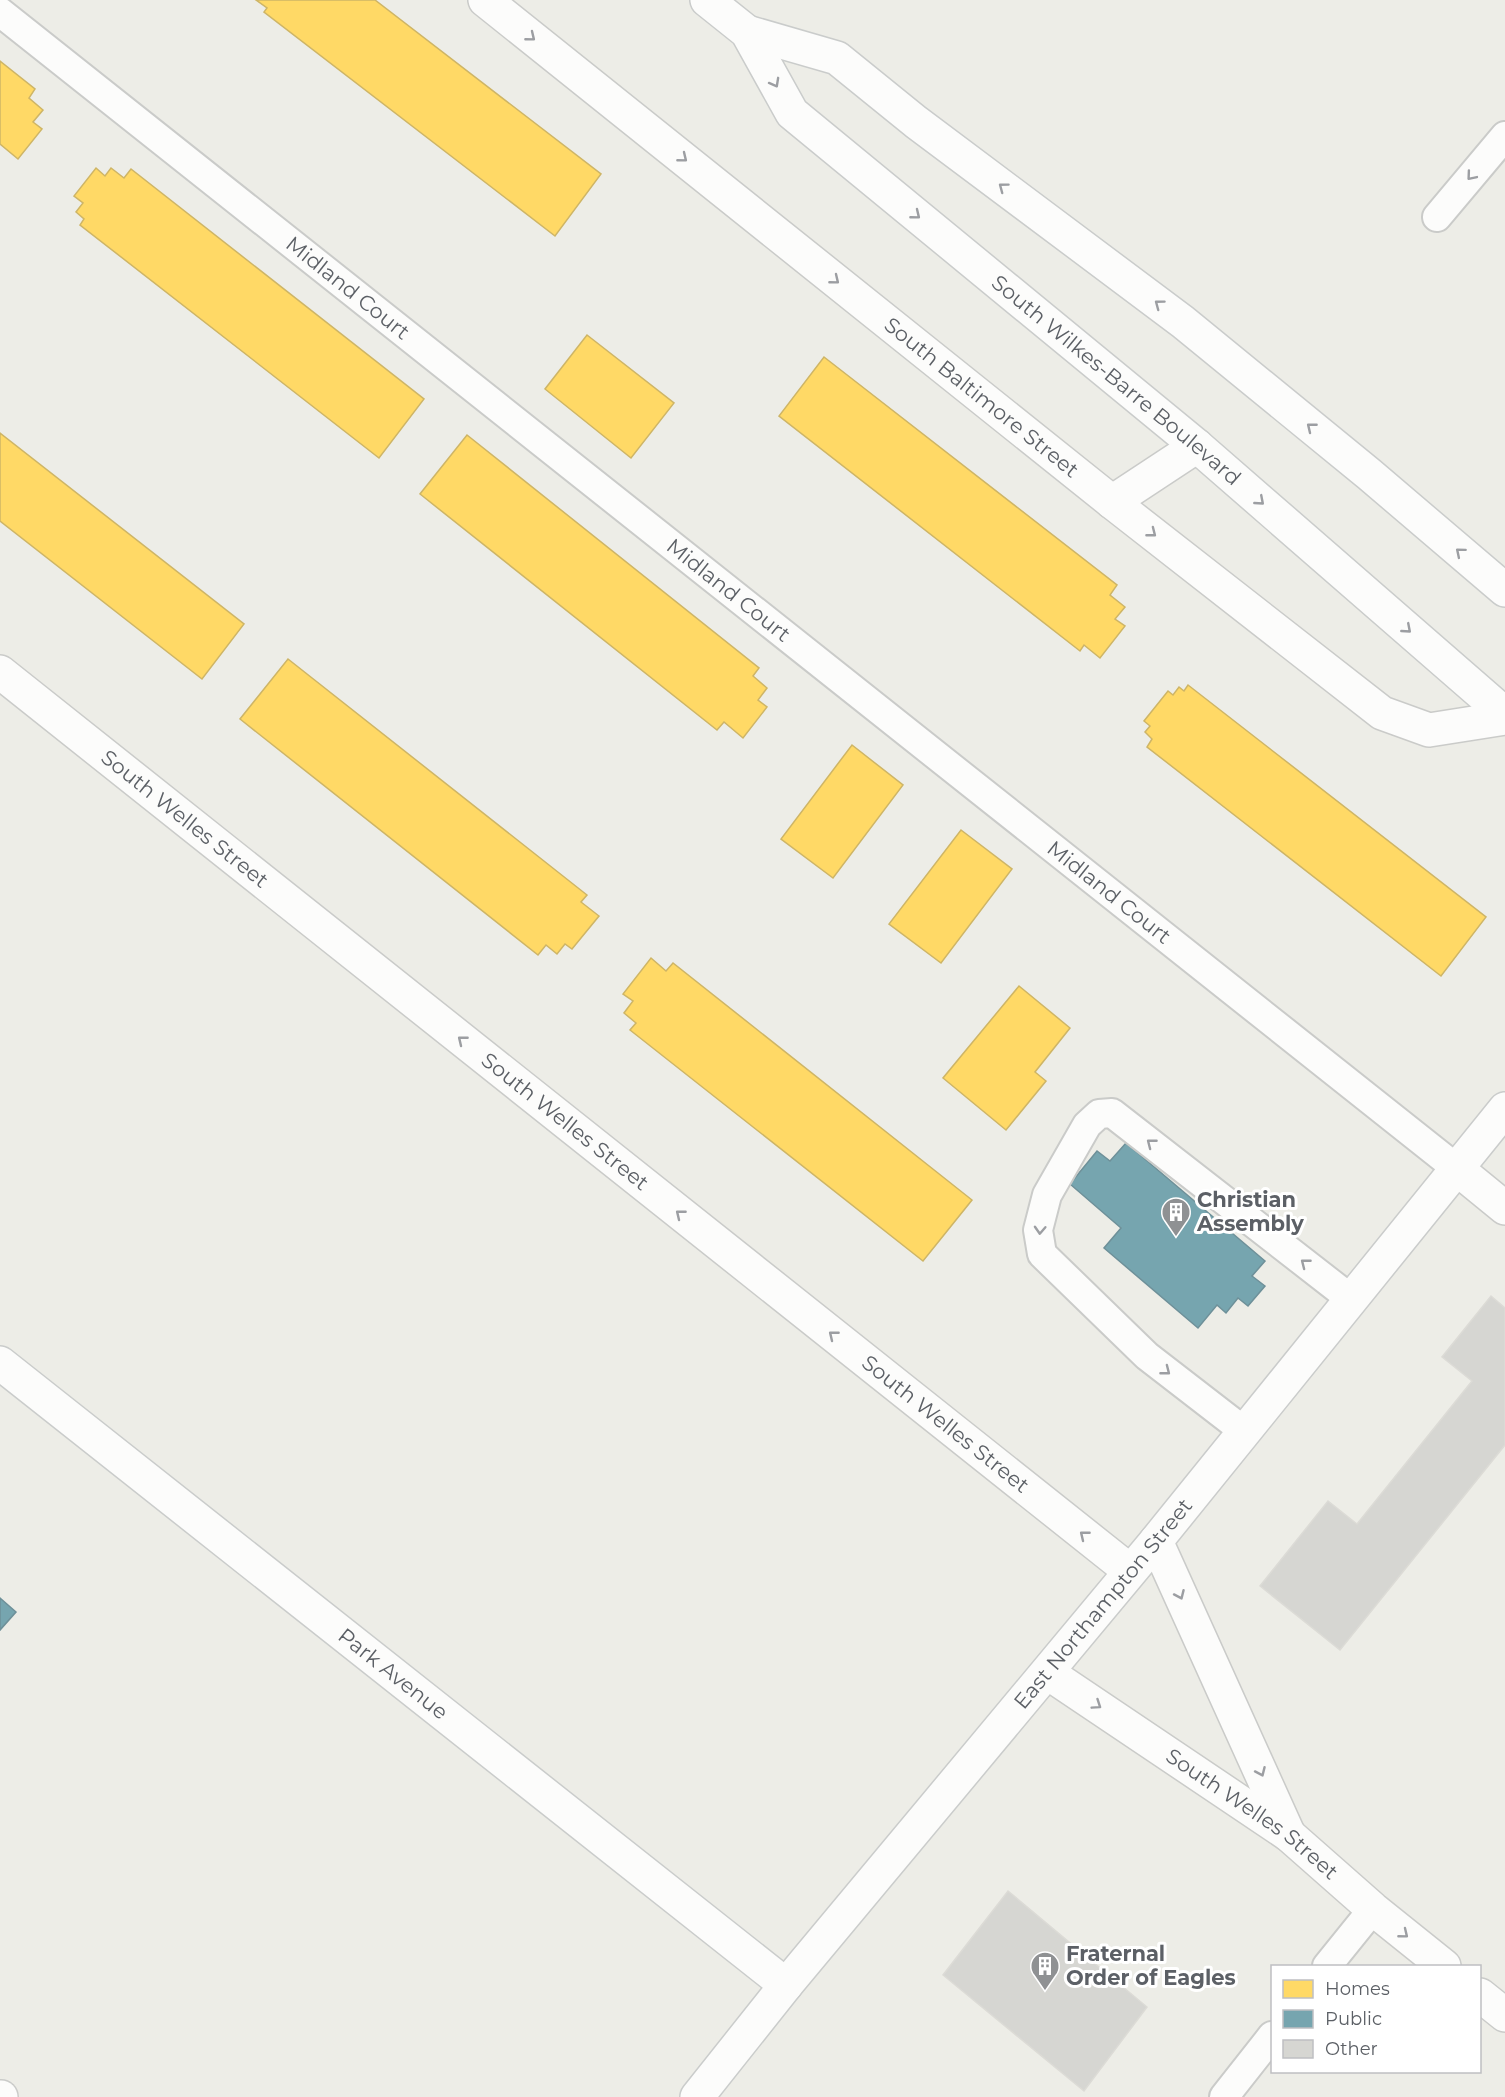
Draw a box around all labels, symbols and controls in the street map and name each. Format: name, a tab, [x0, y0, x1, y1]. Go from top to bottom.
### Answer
one-way arrow	[524, 29, 535, 40]
one-way arrow	[768, 77, 779, 88]
one-way arrow	[676, 151, 687, 162]
one-way arrow	[1467, 169, 1478, 180]
one-way arrow	[999, 184, 1010, 195]
one-way arrow	[909, 208, 920, 219]
street label: Midland Court	[281, 231, 415, 344]
street label: South Wilkes-Barre Boulevard	[987, 270, 1246, 490]
one-way arrow	[828, 273, 839, 284]
one-way arrow	[1155, 301, 1166, 312]
street label: South Baltimore Street	[880, 312, 1084, 482]
one-way arrow	[1307, 423, 1318, 434]
one-way arrow	[1253, 494, 1264, 505]
one-way arrow	[1145, 525, 1156, 536]
street label: Midland Court	[662, 533, 796, 647]
one-way arrow	[1456, 548, 1467, 559]
one-way arrow	[1400, 622, 1411, 633]
street label: South Welles Street	[96, 744, 274, 893]
street label: Midland Court	[1042, 835, 1176, 949]
one-way arrow	[458, 1036, 469, 1047]
street label: South Welles Street	[477, 1047, 654, 1195]
one-way arrow	[1147, 1140, 1158, 1151]
place label: Christian Assembly	[1196, 1187, 1304, 1236]
building icon: Christian Assembly	[1160, 1196, 1192, 1238]
one-way arrow	[676, 1210, 687, 1221]
one-way arrow	[1034, 1225, 1047, 1234]
one-way arrow	[1300, 1260, 1311, 1271]
one-way arrow	[829, 1331, 840, 1342]
street label: South Welles Street	[857, 1350, 1034, 1498]
one-way arrow	[1159, 1363, 1170, 1374]
street label: East Northampton Street	[1008, 1493, 1197, 1714]
one-way arrow	[1080, 1531, 1091, 1542]
one-way arrow	[1173, 1588, 1185, 1599]
street label: Park Avenue	[333, 1622, 453, 1725]
one-way arrow	[1090, 1698, 1101, 1709]
street label: South Welles Street	[1161, 1743, 1343, 1884]
one-way arrow	[1254, 1766, 1266, 1777]
one-way arrow	[1397, 1927, 1408, 1938]
place label: Fraternal Order of Eagles	[1066, 1941, 1236, 1990]
building icon: Fraternal Order of Eagles	[1029, 1950, 1061, 1992]
legend	[1271, 1965, 1481, 2073]
text: Homes	[1325, 1978, 1390, 2000]
text: Public	[1325, 2008, 1382, 2030]
text: Other	[1325, 2038, 1378, 2060]

